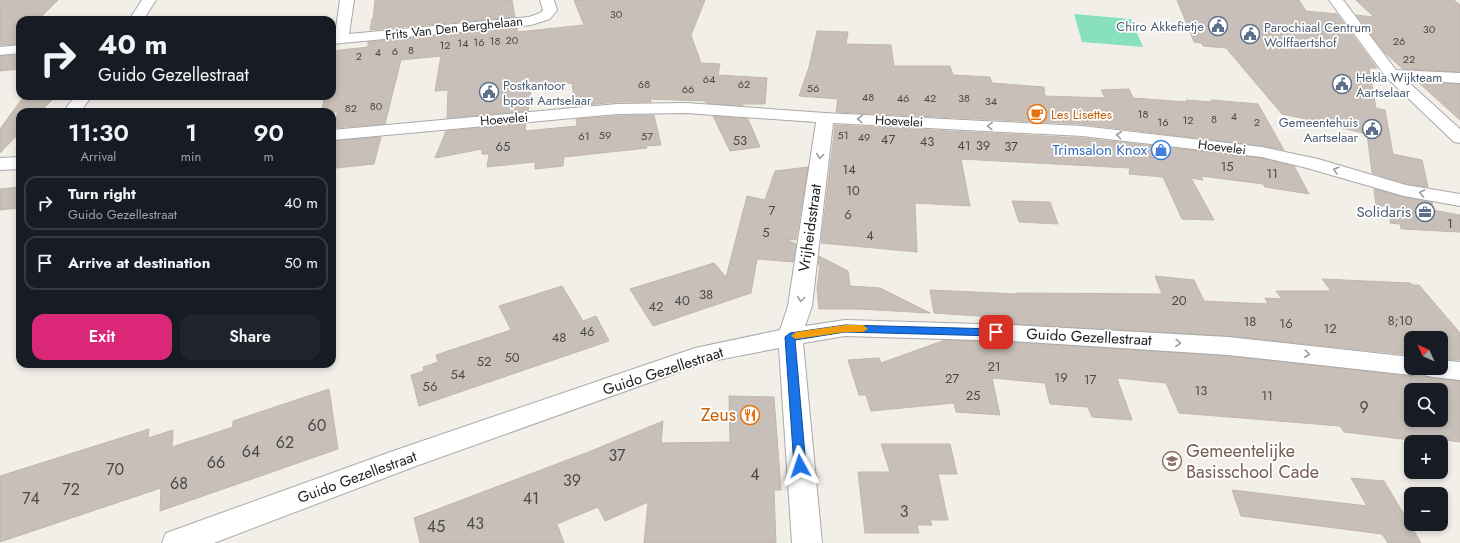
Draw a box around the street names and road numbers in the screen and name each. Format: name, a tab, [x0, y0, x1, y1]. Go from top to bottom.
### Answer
street label: Frits Van Den Berghelaan	[384, 11, 524, 45]
street label: Hoevelei	[479, 107, 529, 131]
street label: Hoevelei	[874, 110, 924, 132]
street label: Hoevelei	[1197, 135, 1247, 159]
street label: Vrijheidsstraat	[793, 182, 827, 273]
street label: Guido Gezellestraat	[1026, 323, 1153, 351]
street label: Guido Gezellestraat	[600, 341, 727, 401]
street label: Guido Gezellestraat	[294, 445, 420, 509]

